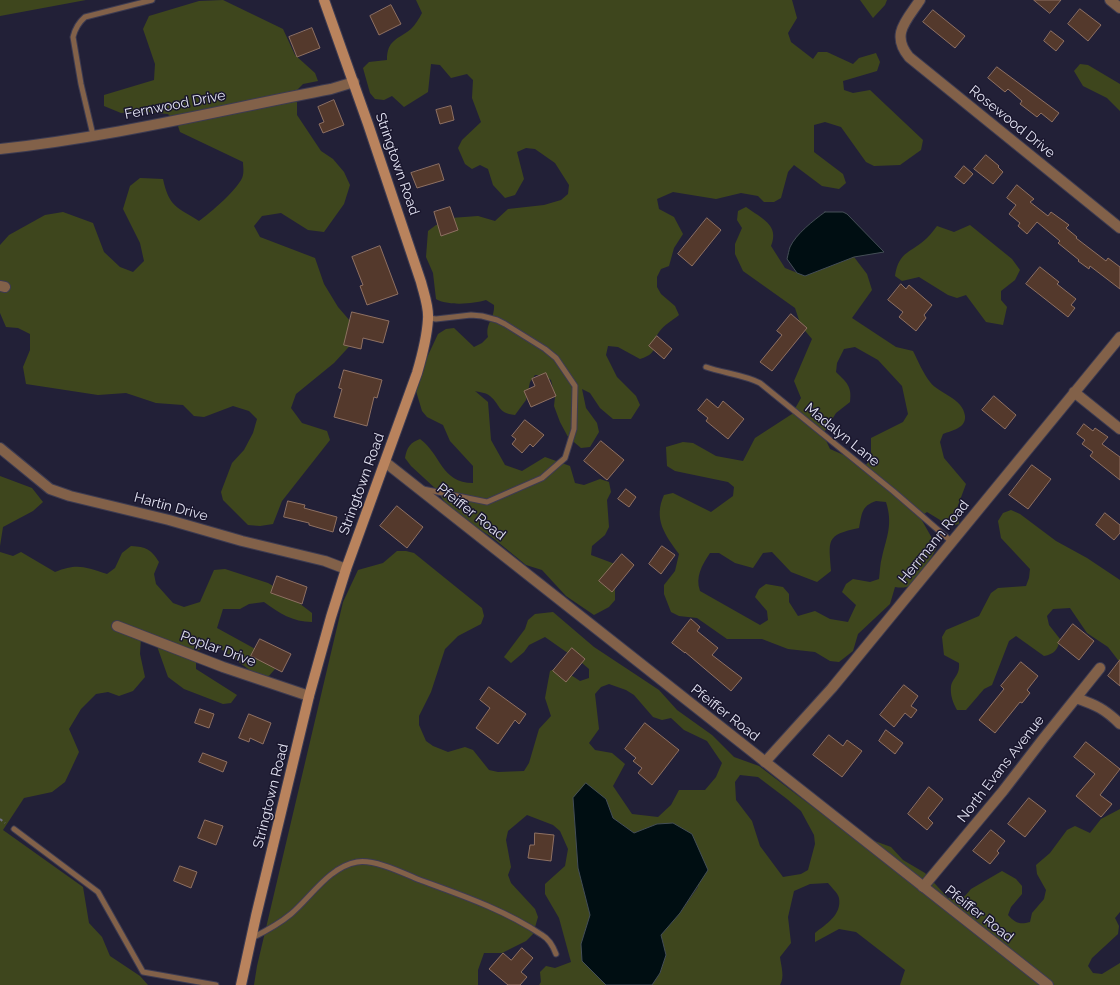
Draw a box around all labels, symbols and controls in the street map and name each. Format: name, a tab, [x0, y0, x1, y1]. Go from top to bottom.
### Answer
street label: Rosewood Drive	[966, 82, 1058, 162]
street label: Fernwood Drive	[123, 87, 227, 123]
street label: Stringtown Road	[372, 111, 422, 217]
street label: Madalyn Lane	[801, 400, 883, 470]
street label: Stringtown Road	[336, 431, 388, 537]
street label: Pfeiffer Road	[433, 480, 509, 544]
street label: Hartin Drive	[132, 489, 210, 525]
street label: Herrmann Road	[895, 497, 973, 587]
street label: Poplar Drive	[178, 628, 258, 670]
street label: Pfeiffer Road	[687, 681, 763, 745]
street label: North Evans Avenue	[954, 712, 1048, 826]
street label: Stringtown Road	[250, 742, 292, 850]
street label: Pfeiffer Road	[941, 882, 1017, 946]

